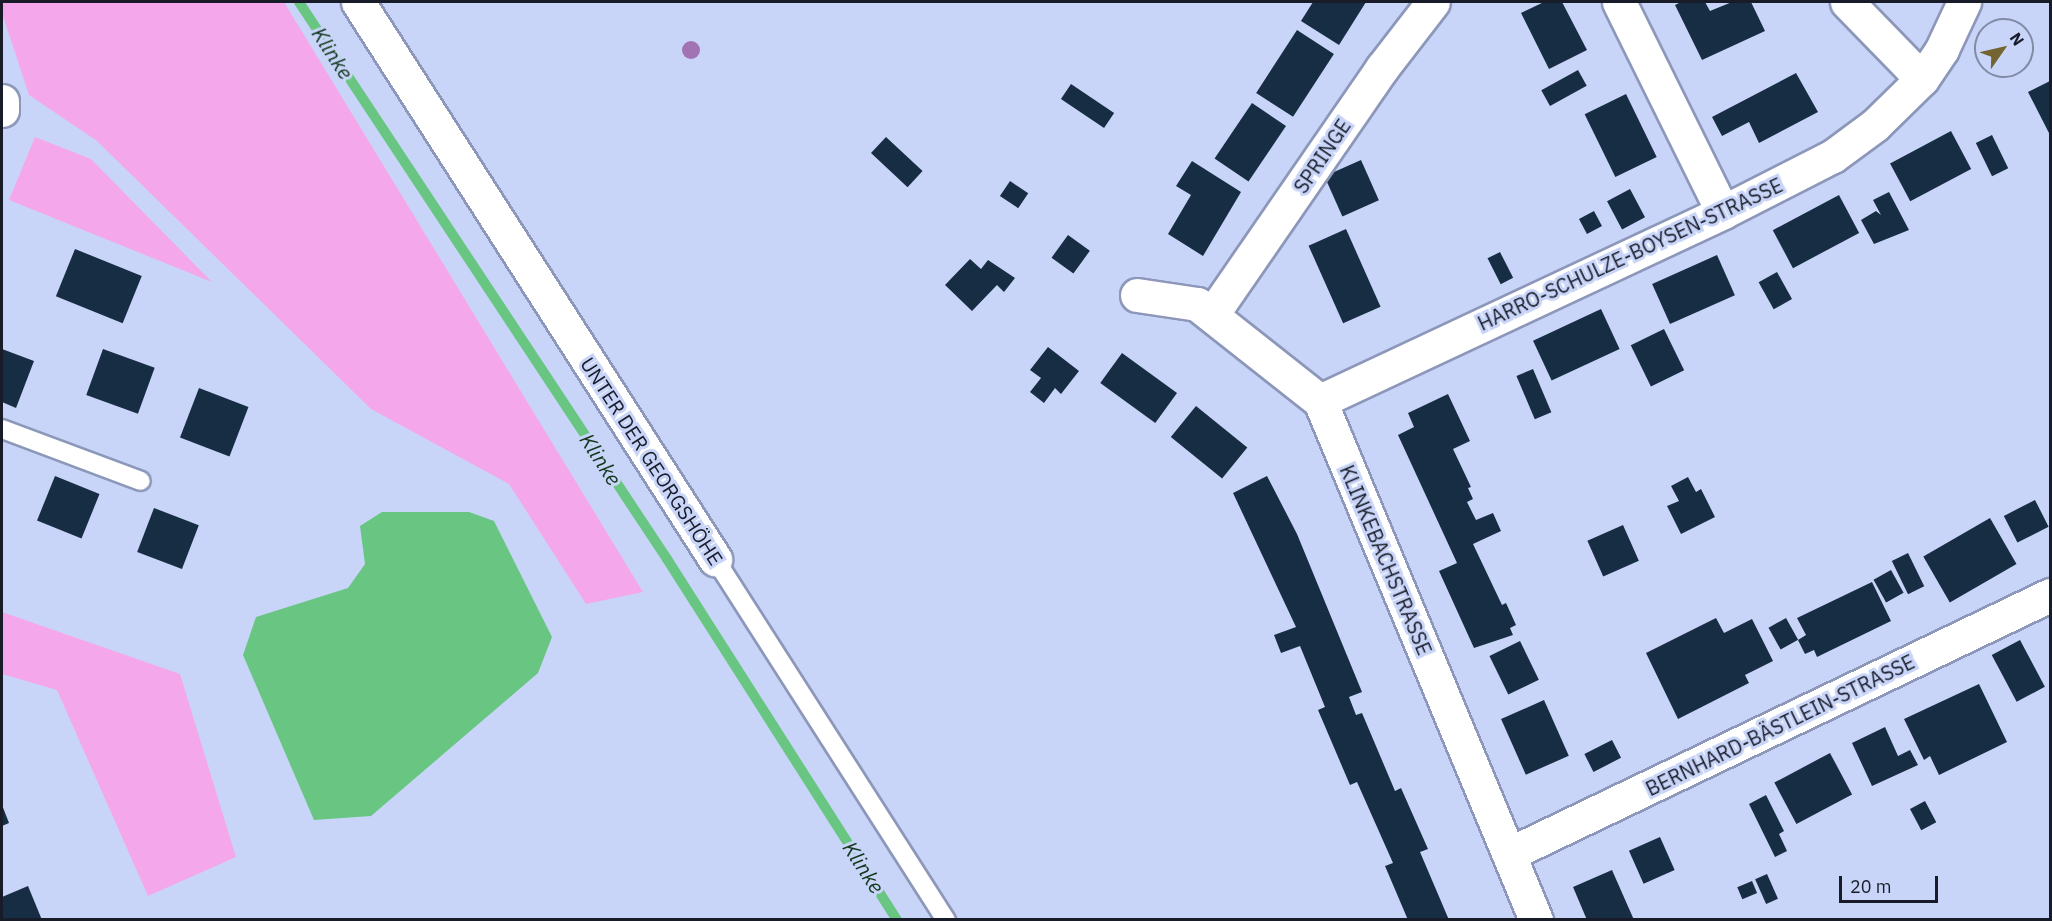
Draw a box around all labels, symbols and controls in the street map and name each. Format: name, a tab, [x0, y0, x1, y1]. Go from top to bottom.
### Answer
north arrow	[1974, 18, 2034, 78]
water label: Klinke	[307, 22, 359, 84]
text: N	[2006, 29, 2029, 49]
street label: SPRINGE	[1288, 114, 1356, 198]
street label: HARRO-SCHULZE-BOYSEN-STRASSE	[1474, 173, 1786, 335]
street label: UNTER DER GEORGSHÖHE	[576, 353, 728, 569]
water label: Klinke	[575, 428, 627, 490]
street label: KLINKEBACHSTRASSE	[1335, 461, 1437, 659]
street label: BERNHARD-BÄSTLEIN-STRASSE	[1642, 649, 1918, 801]
water label: Klinke	[838, 836, 890, 898]
scale bar	[1842, 864, 1941, 902]
text: 20 m	[1850, 875, 1892, 898]

